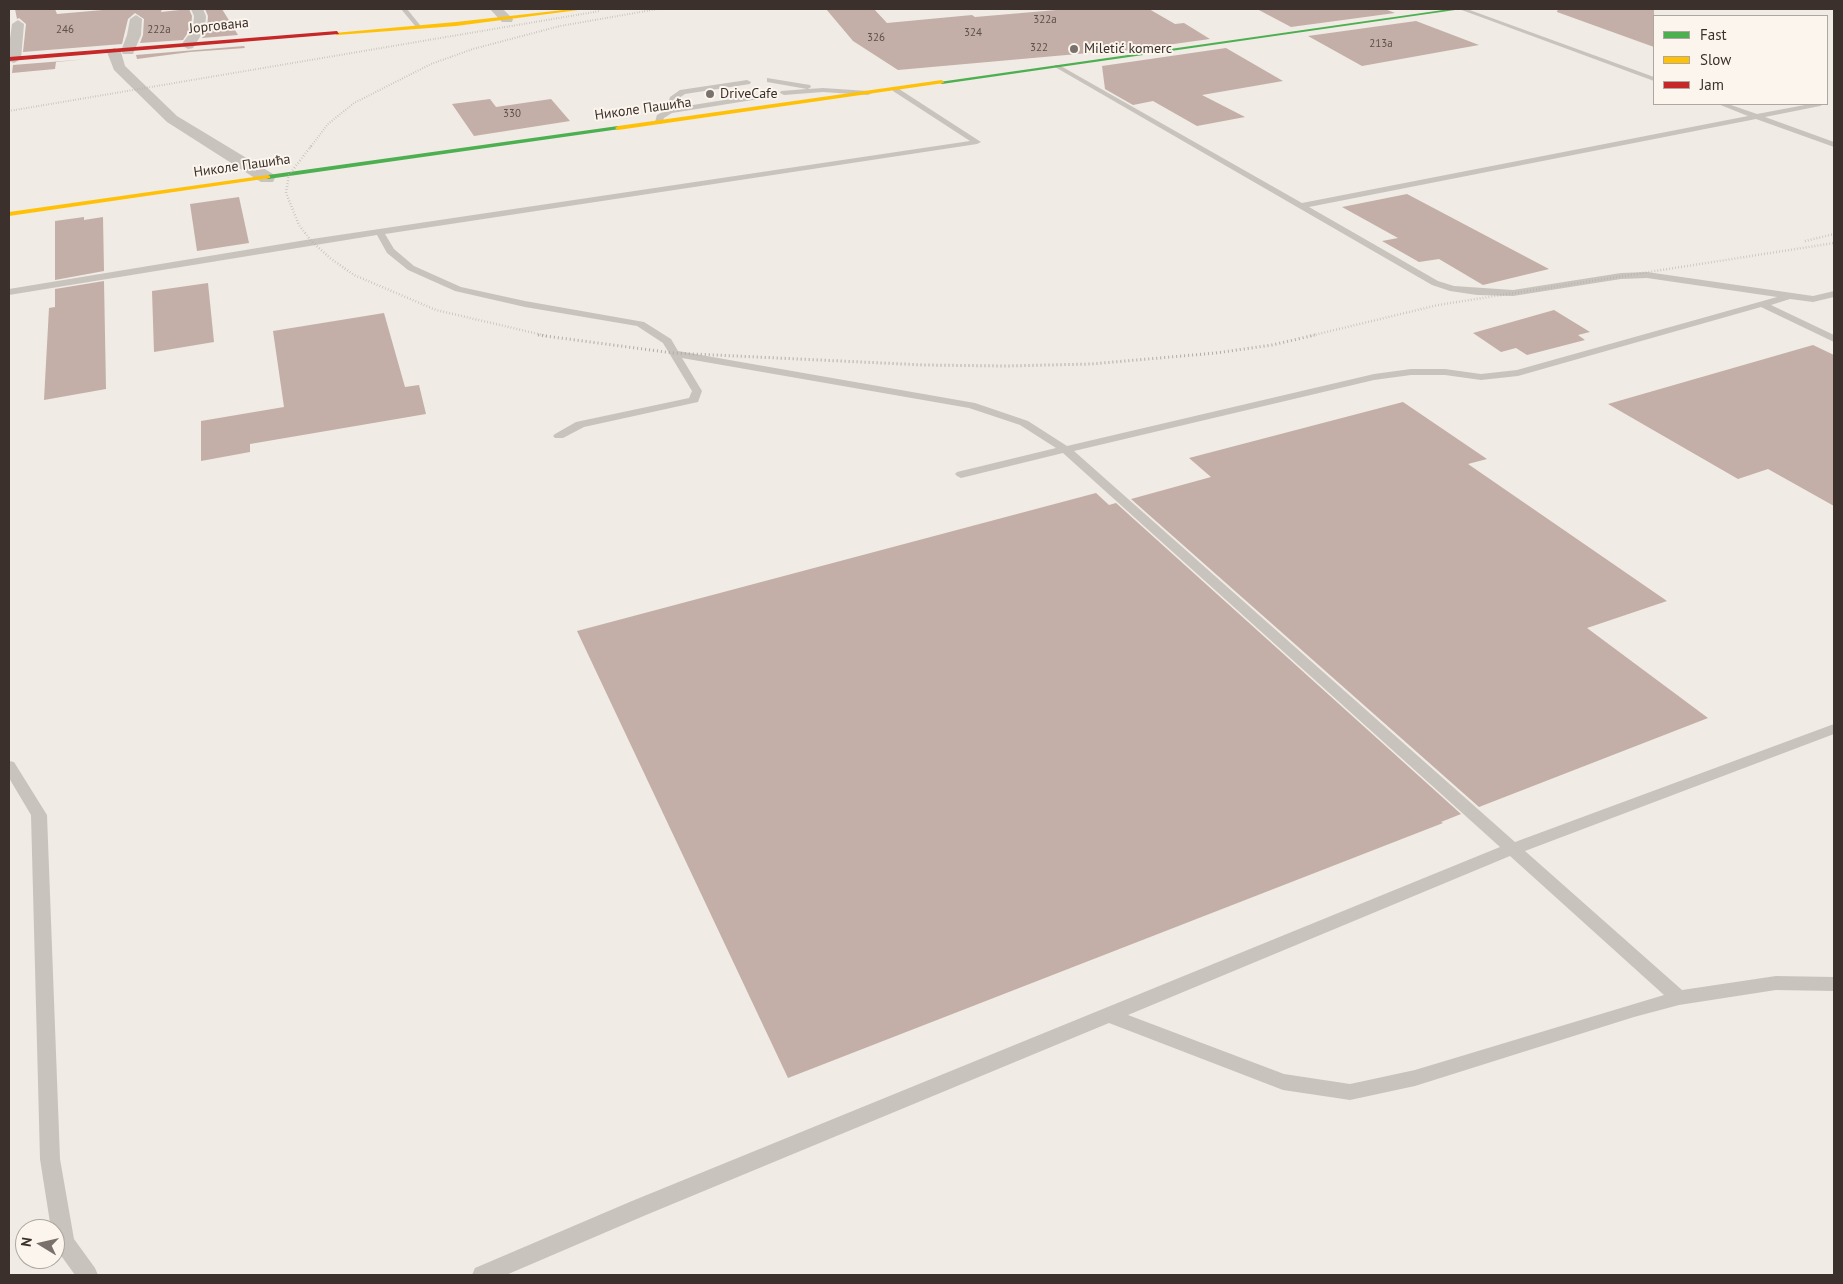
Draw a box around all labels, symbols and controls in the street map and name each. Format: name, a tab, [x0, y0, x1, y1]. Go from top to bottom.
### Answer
house number: 322a	[1033, 13, 1057, 27]
street label: Јоргована	[188, 15, 250, 37]
legend	[1653, 15, 1828, 105]
house number: 246	[56, 23, 74, 37]
house number: 222a	[147, 23, 171, 37]
text: Fast	[1700, 25, 1727, 44]
house number: 324	[964, 26, 982, 40]
house number: 326	[867, 31, 885, 45]
house number: 213a	[1369, 37, 1393, 51]
house number: 322	[1030, 41, 1048, 55]
place label: Miletić komerc	[1084, 41, 1172, 57]
marker: Miletić komerc	[1068, 43, 1080, 55]
text: Slow	[1700, 50, 1731, 69]
text: Jam	[1700, 75, 1724, 94]
place label: DriveCafe	[720, 86, 777, 102]
marker: DriveCafe	[704, 88, 716, 100]
street label: Николе Пашића	[593, 94, 693, 124]
house number: 330	[503, 107, 521, 121]
street label: Николе Пашића	[192, 151, 292, 181]
north arrow	[15, 1219, 65, 1269]
text: N	[17, 1236, 36, 1248]

